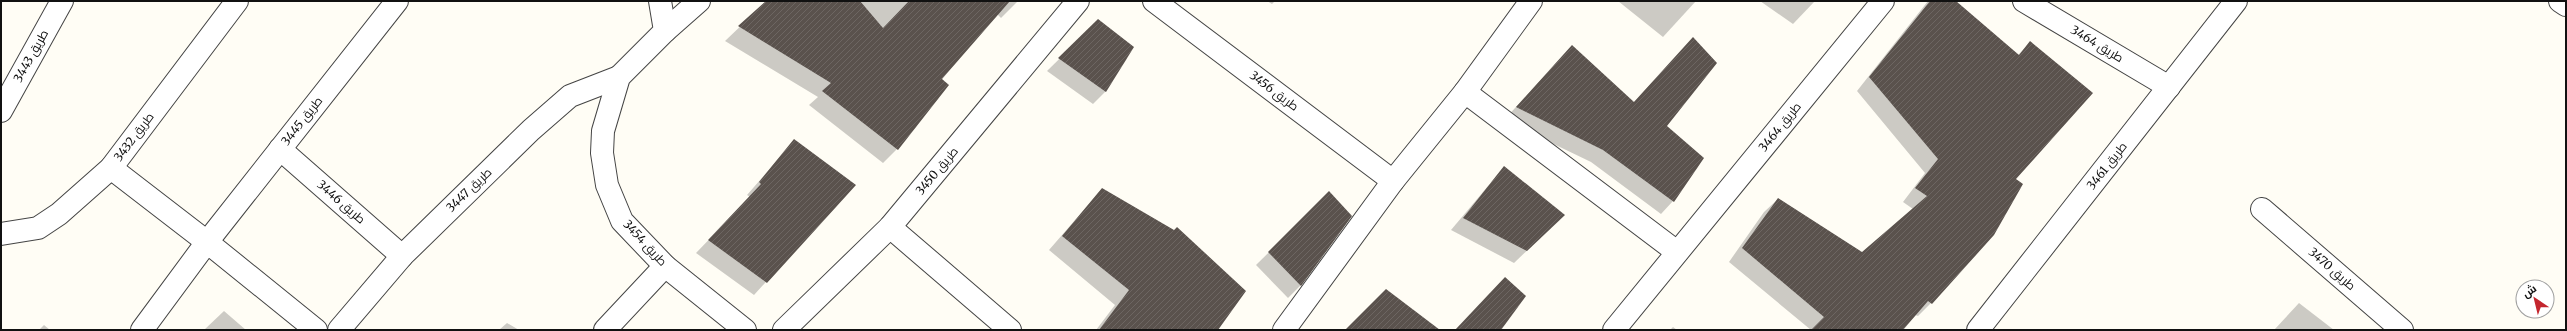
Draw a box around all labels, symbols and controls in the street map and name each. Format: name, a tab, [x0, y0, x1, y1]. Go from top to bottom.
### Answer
street label: طريق 3464	[2068, 22, 2126, 65]
street label: طريق 3443	[10, 27, 51, 85]
street label: طريق 3456	[1247, 67, 1302, 114]
street label: طريق 3445	[278, 93, 325, 148]
street label: طريق 3464	[1755, 99, 1804, 154]
street label: طريق 3432	[110, 109, 157, 164]
street label: طريق 3461	[2083, 139, 2130, 192]
street label: طريق 3450	[912, 144, 961, 198]
street label: طريق 3447	[443, 164, 495, 215]
street label: طريق 3446	[314, 177, 369, 227]
street label: طريق 3454	[620, 217, 671, 269]
street label: طريق 3470	[2306, 244, 2359, 293]
north arrow	[2515, 279, 2555, 319]
text: ش	[2519, 281, 2539, 301]

